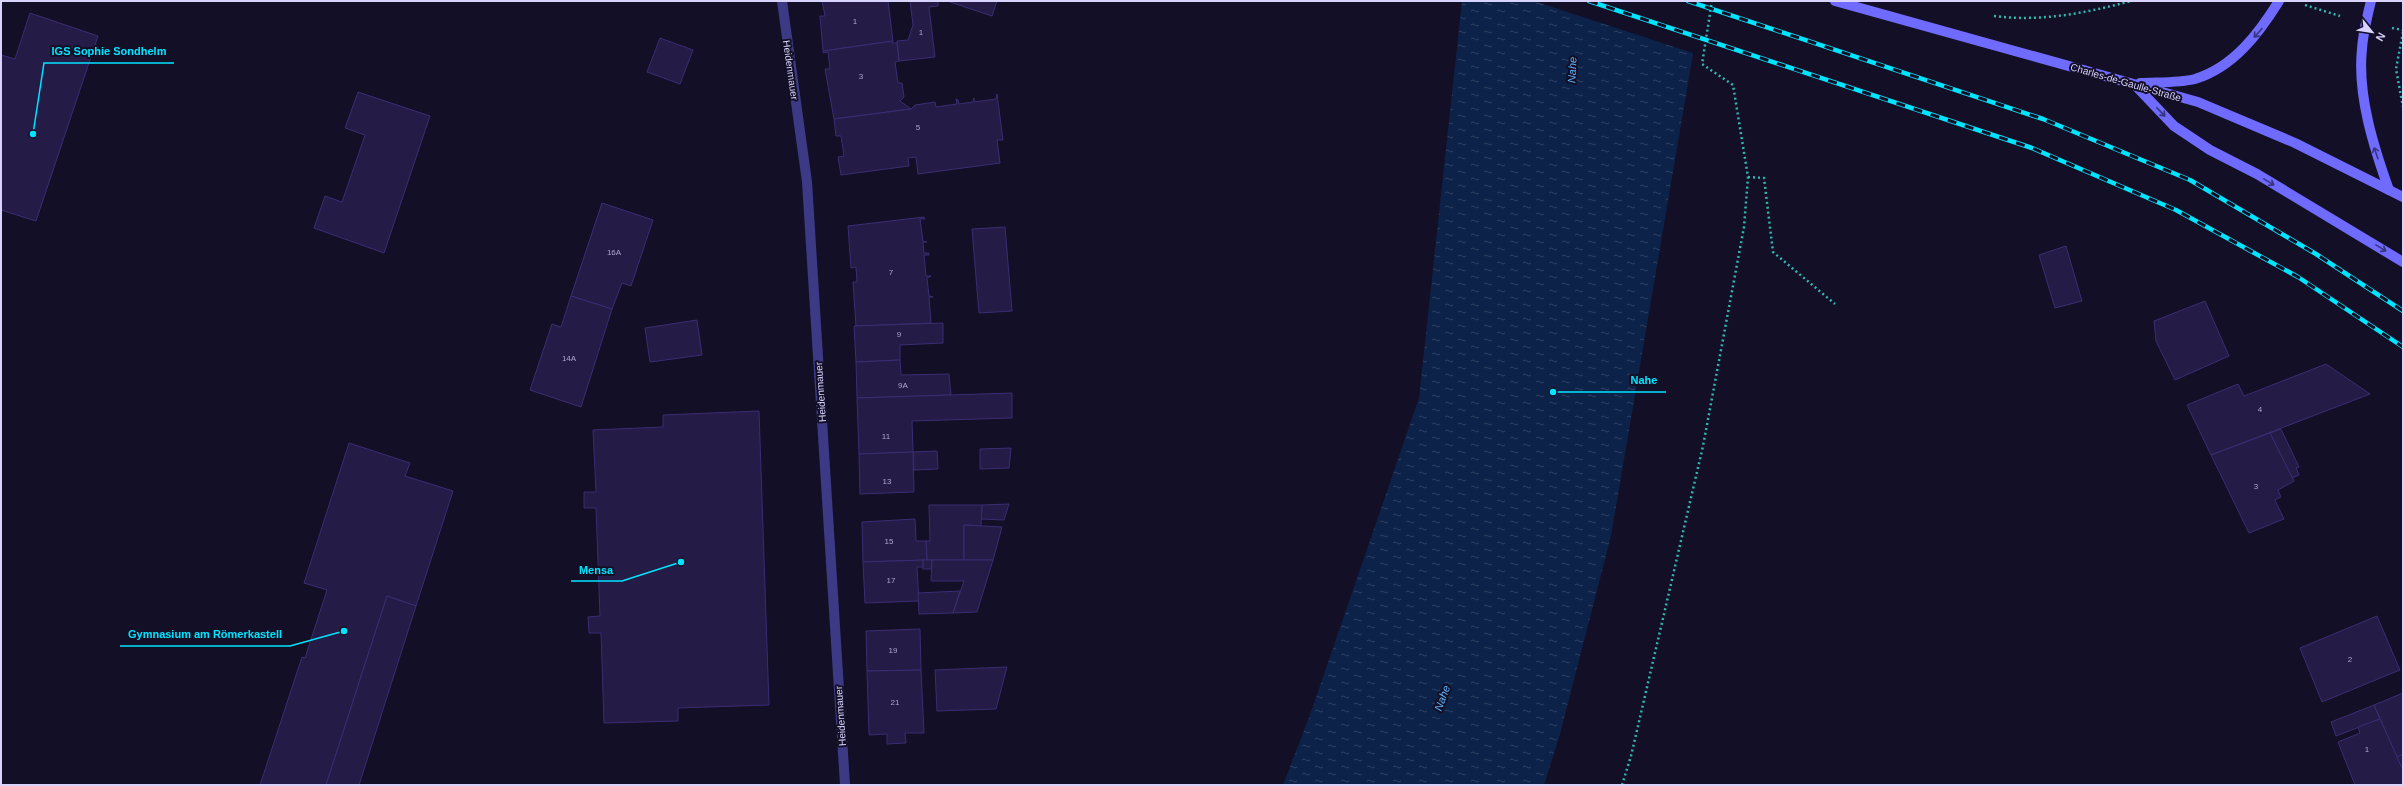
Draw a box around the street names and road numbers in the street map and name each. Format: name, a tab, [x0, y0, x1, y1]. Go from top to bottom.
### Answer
street label: Heidenmauer	[781, 40, 800, 101]
street label: Charles-de-Gaulle-Straße	[2069, 61, 2183, 104]
street label: Heidenmauer	[813, 361, 828, 422]
street label: Heidenmauer	[833, 685, 848, 746]

